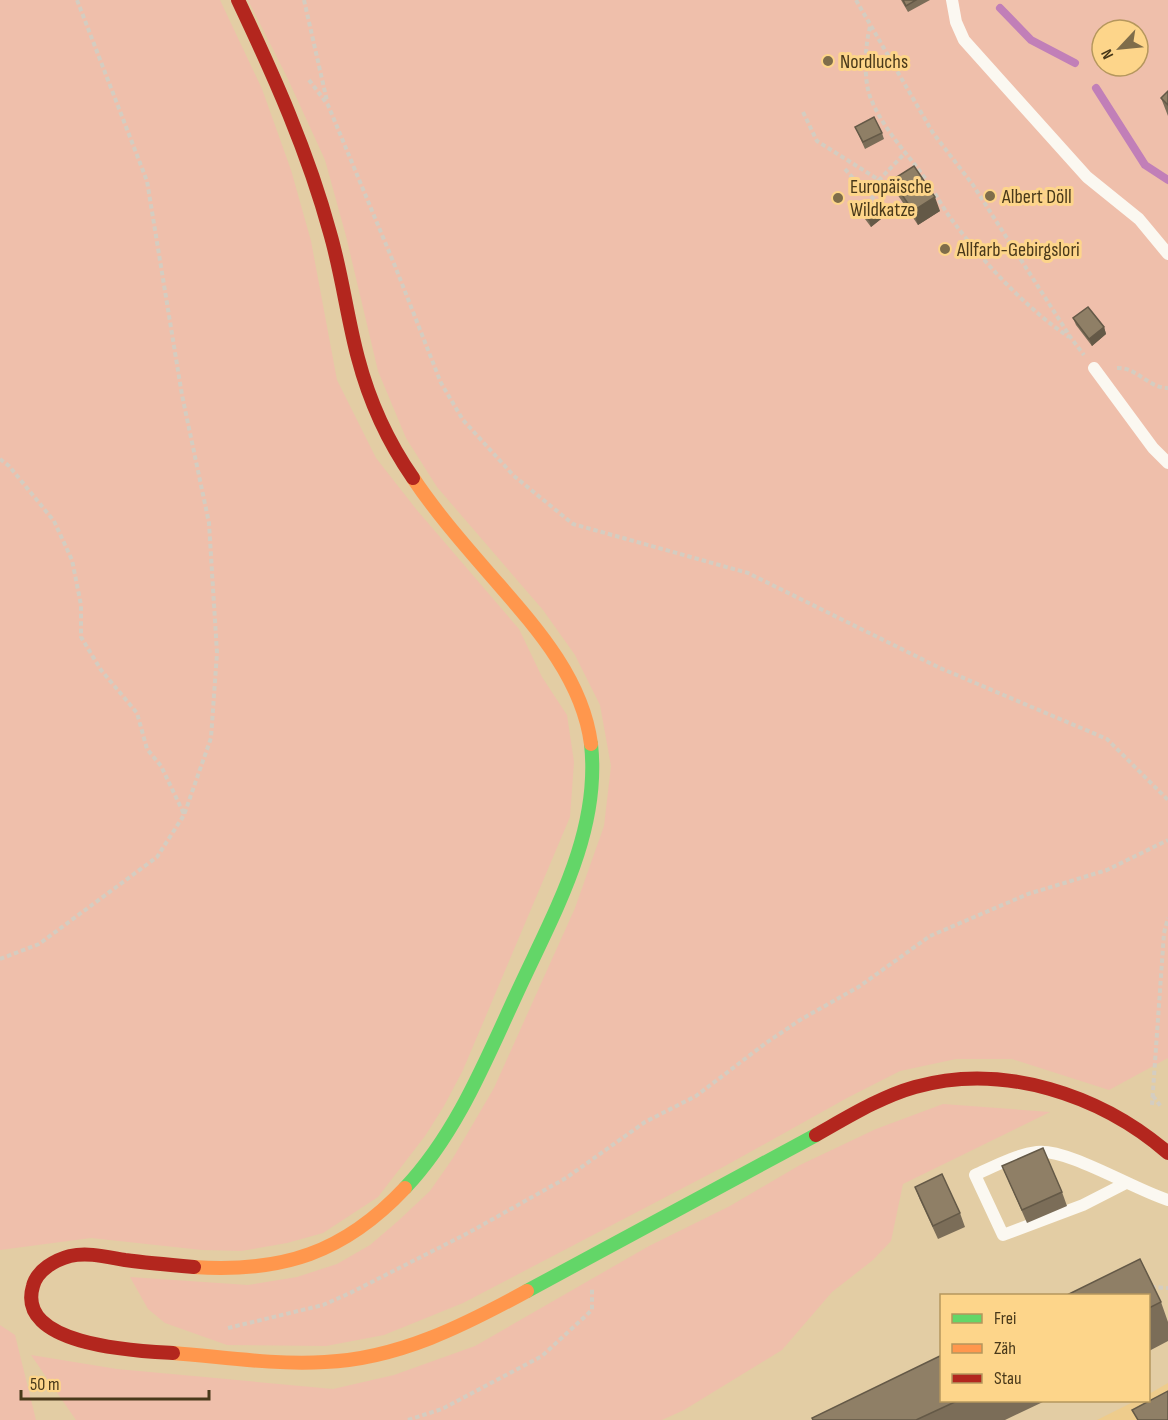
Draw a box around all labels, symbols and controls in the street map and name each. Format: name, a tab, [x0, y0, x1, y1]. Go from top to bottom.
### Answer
north arrow	[1090, 18, 1150, 78]
text: N	[1097, 46, 1118, 62]
place label: Nordluchs	[840, 50, 908, 74]
marker: Nordluchs	[821, 54, 835, 68]
place label: Europäische Wildkatze	[850, 175, 932, 222]
place label: Albert Döll	[1001, 185, 1072, 209]
marker: Albert Döll	[983, 189, 997, 203]
marker: Europäische Wildkatze	[831, 191, 845, 205]
place label: Allfarb-Gebirgslori	[956, 238, 1080, 262]
marker: Allfarb-Gebirgslori	[938, 242, 952, 256]
legend	[940, 1294, 1150, 1402]
text: Frei	[994, 1308, 1016, 1329]
text: Zäh	[994, 1338, 1016, 1359]
scale bar	[21, 1363, 208, 1401]
text: Stau	[994, 1368, 1022, 1389]
text: 50 m	[30, 1374, 60, 1395]

